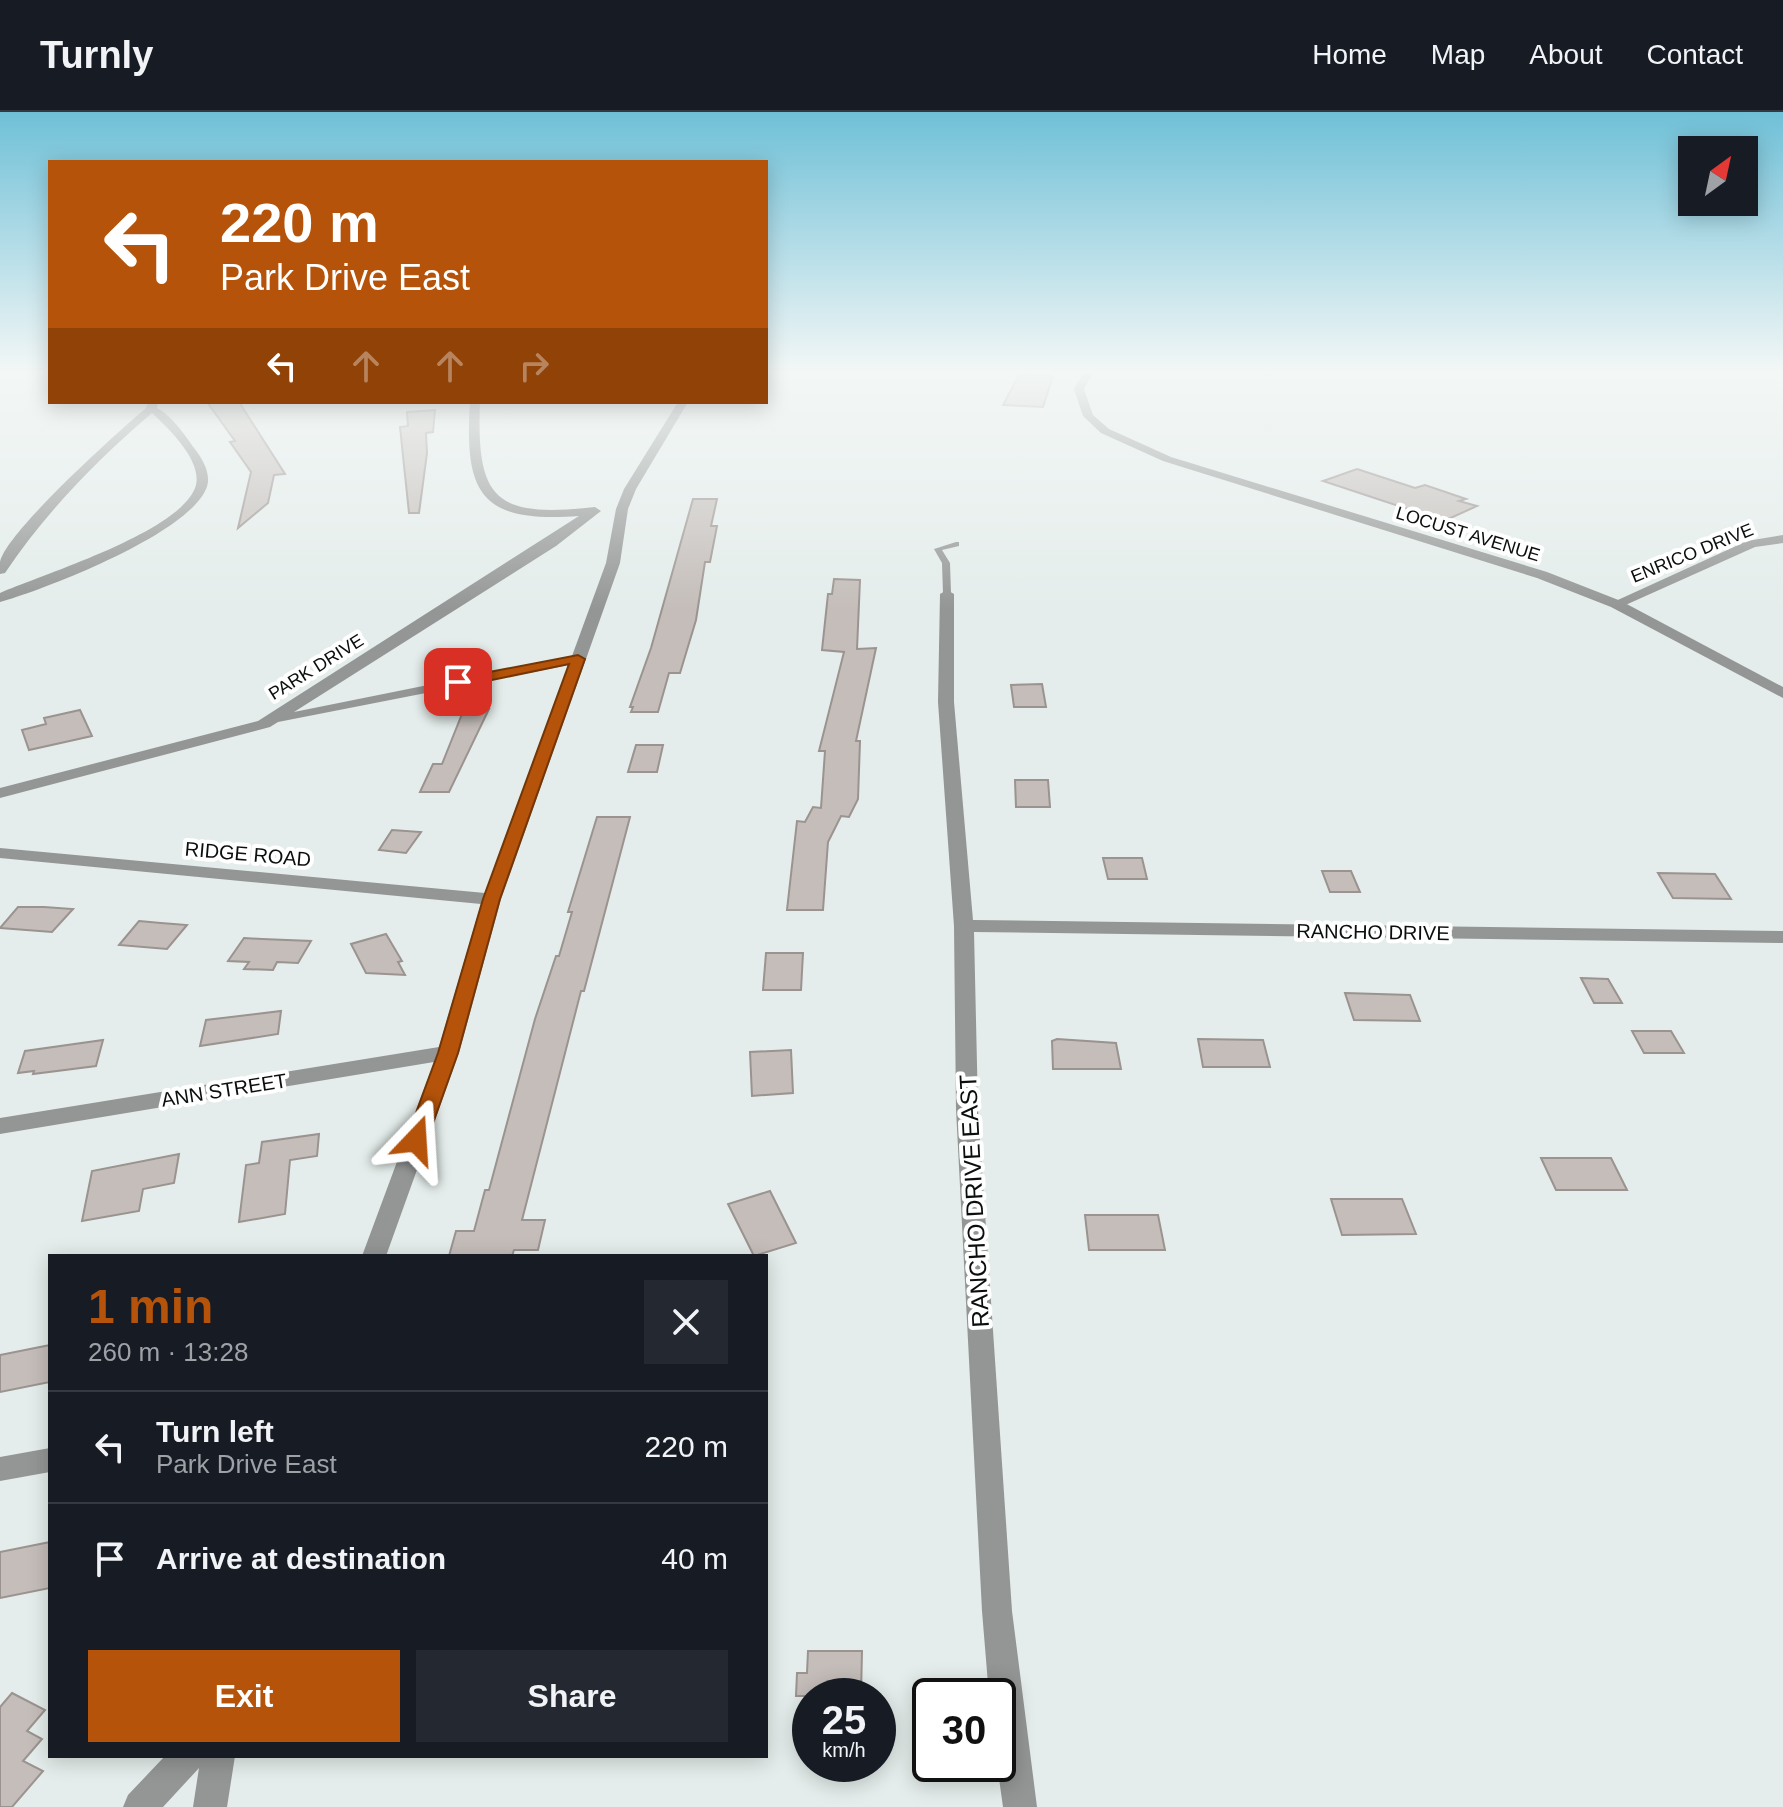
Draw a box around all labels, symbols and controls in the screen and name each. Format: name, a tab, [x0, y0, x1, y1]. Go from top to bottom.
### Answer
text: Turnly	[40, 34, 153, 76]
text: Home	[1312, 39, 1387, 70]
text: Map	[1431, 39, 1485, 70]
text: About	[1529, 39, 1603, 70]
text: Contact	[1647, 39, 1743, 70]
north arrow	[1678, 136, 1758, 216]
map controls	[1678, 136, 1758, 216]
text: 220 m	[220, 191, 379, 254]
icon: left	[88, 192, 192, 296]
text: Park Drive East	[220, 257, 470, 298]
icon: left	[260, 344, 304, 388]
icon: ahead	[344, 344, 388, 388]
icon: ahead	[428, 344, 472, 388]
icon: right	[512, 344, 556, 388]
street label: LOCUST AVENUE	[1394, 503, 1542, 565]
street label: ENRICO DRIVE	[1628, 519, 1756, 587]
street label: PARK DRIVE	[265, 630, 367, 704]
pin	[424, 648, 492, 716]
icon: arrive	[436, 660, 480, 704]
street label: RIDGE ROAD	[184, 838, 312, 870]
street label: RANCHO DRIVE	[1296, 920, 1450, 944]
street label: ANN STREET	[160, 1069, 288, 1111]
street label: RANCHO DRIVE EAST	[954, 1073, 994, 1328]
position arrow	[374, 1098, 458, 1182]
text: 1 min	[88, 1280, 213, 1333]
button: close	[644, 1280, 728, 1364]
text: 260 m · 13:28	[88, 1337, 248, 1367]
text: Turn left	[156, 1415, 274, 1448]
icon: left	[88, 1425, 132, 1469]
text: 220 m	[645, 1430, 728, 1463]
text: Park Drive East	[156, 1449, 337, 1479]
icon: arrive	[88, 1537, 132, 1581]
text: Arrive at destination	[156, 1542, 446, 1575]
text: 40 m	[661, 1542, 728, 1575]
button: Exit	[88, 1650, 400, 1742]
button: Share	[416, 1650, 728, 1742]
speed limit sign: 30	[912, 1678, 1016, 1782]
text: 25	[822, 1698, 866, 1742]
text: km/h	[822, 1739, 866, 1761]

